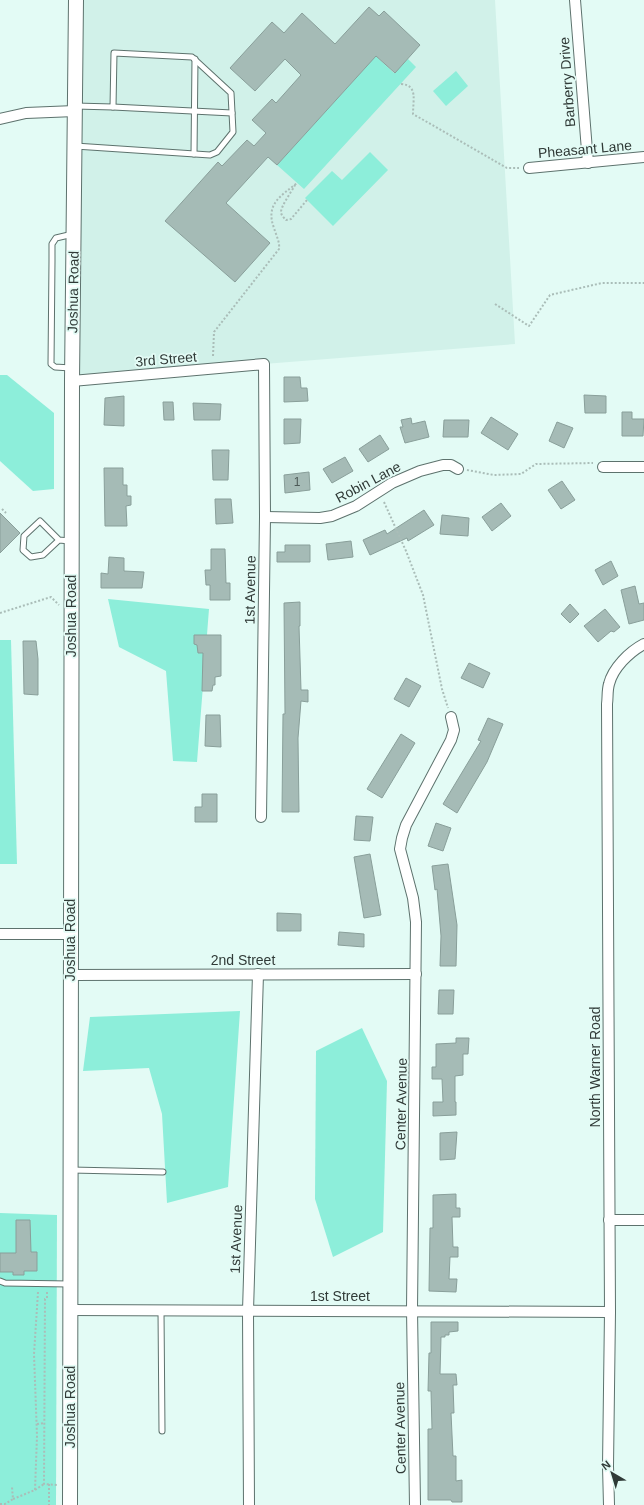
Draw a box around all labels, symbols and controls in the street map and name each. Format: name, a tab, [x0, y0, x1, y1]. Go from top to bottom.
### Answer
street label: Barberry Drive	[556, 36, 578, 128]
street label: Pheasant Lane	[537, 137, 633, 161]
street label: Joshua Road	[64, 251, 82, 333]
street label: 3rd Street	[135, 348, 197, 370]
street label: Robin Lane	[333, 458, 404, 506]
house number: 1	[294, 475, 301, 489]
street label: 1st Avenue	[241, 555, 259, 625]
street label: Joshua Road	[63, 575, 79, 657]
street label: Joshua Road	[62, 899, 78, 981]
street label: 2nd Street	[211, 952, 275, 968]
street label: North Warner Road	[587, 1007, 603, 1127]
street label: Center Avenue	[392, 1057, 410, 1150]
street label: 1st Avenue	[227, 1204, 245, 1274]
street label: 1st Street	[310, 1288, 370, 1304]
street label: Joshua Road	[62, 1366, 78, 1448]
street label: Center Avenue	[391, 1381, 409, 1474]
north arrow	[592, 1453, 632, 1493]
text: N	[599, 1458, 613, 1472]

